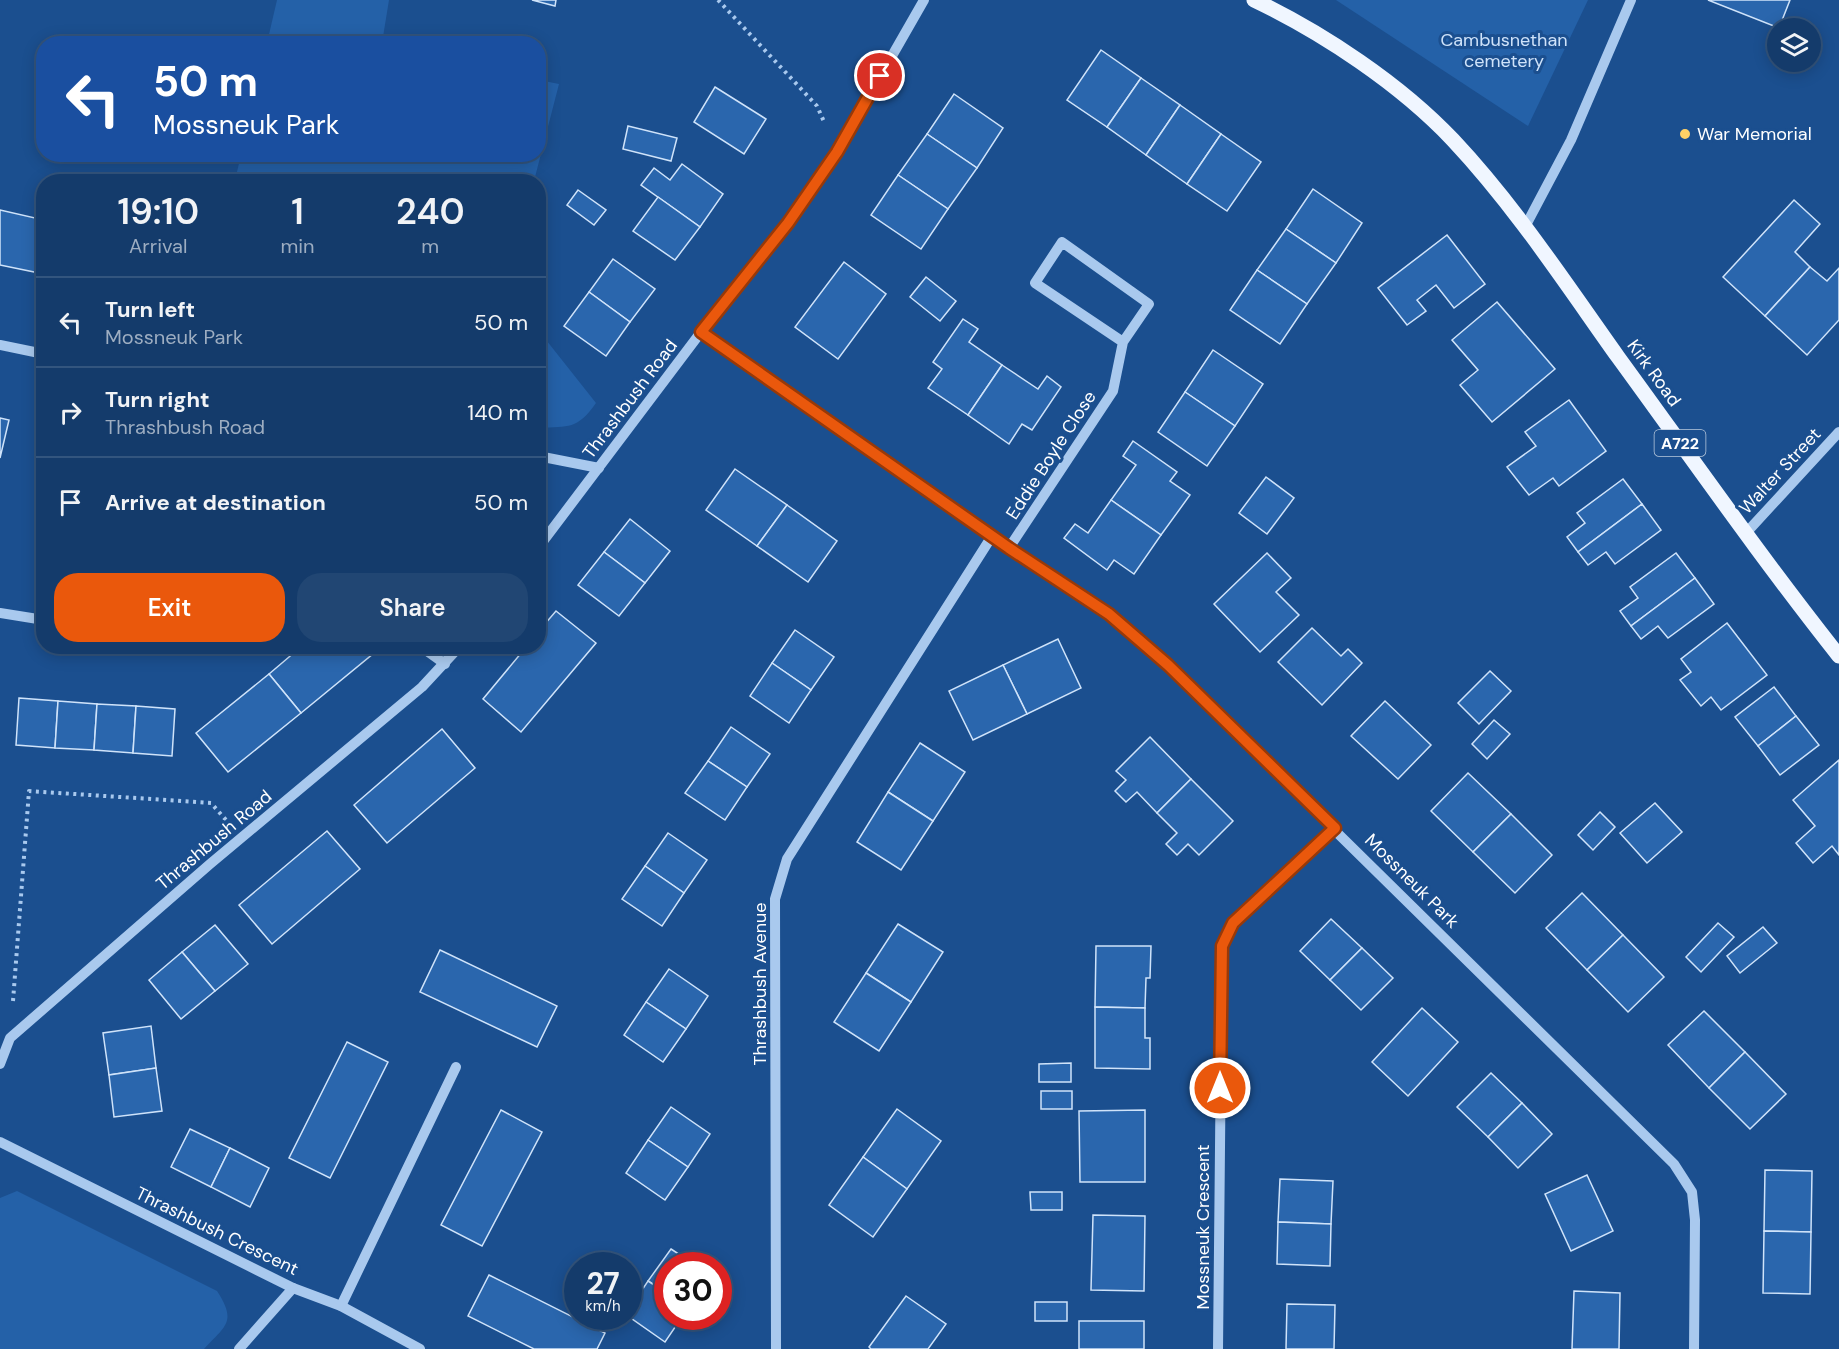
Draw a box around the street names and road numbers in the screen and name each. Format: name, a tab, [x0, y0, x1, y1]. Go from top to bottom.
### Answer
street label: Thrashbush Road	[577, 334, 683, 464]
street label: Kirk Road	[1622, 335, 1686, 411]
street label: Eddie Boyle Close	[1000, 386, 1102, 524]
street label: Walter Street	[1734, 423, 1826, 519]
road number: A722	[1654, 430, 1706, 456]
street label: Thrashbush Road	[151, 785, 277, 895]
street label: Mossneuk Park	[1360, 829, 1464, 933]
street label: Thrashbush Avenue	[748, 902, 772, 1066]
street label: Mossneuk Crescent	[1191, 1144, 1215, 1310]
street label: Thrashbush Crescent	[132, 1181, 302, 1281]

